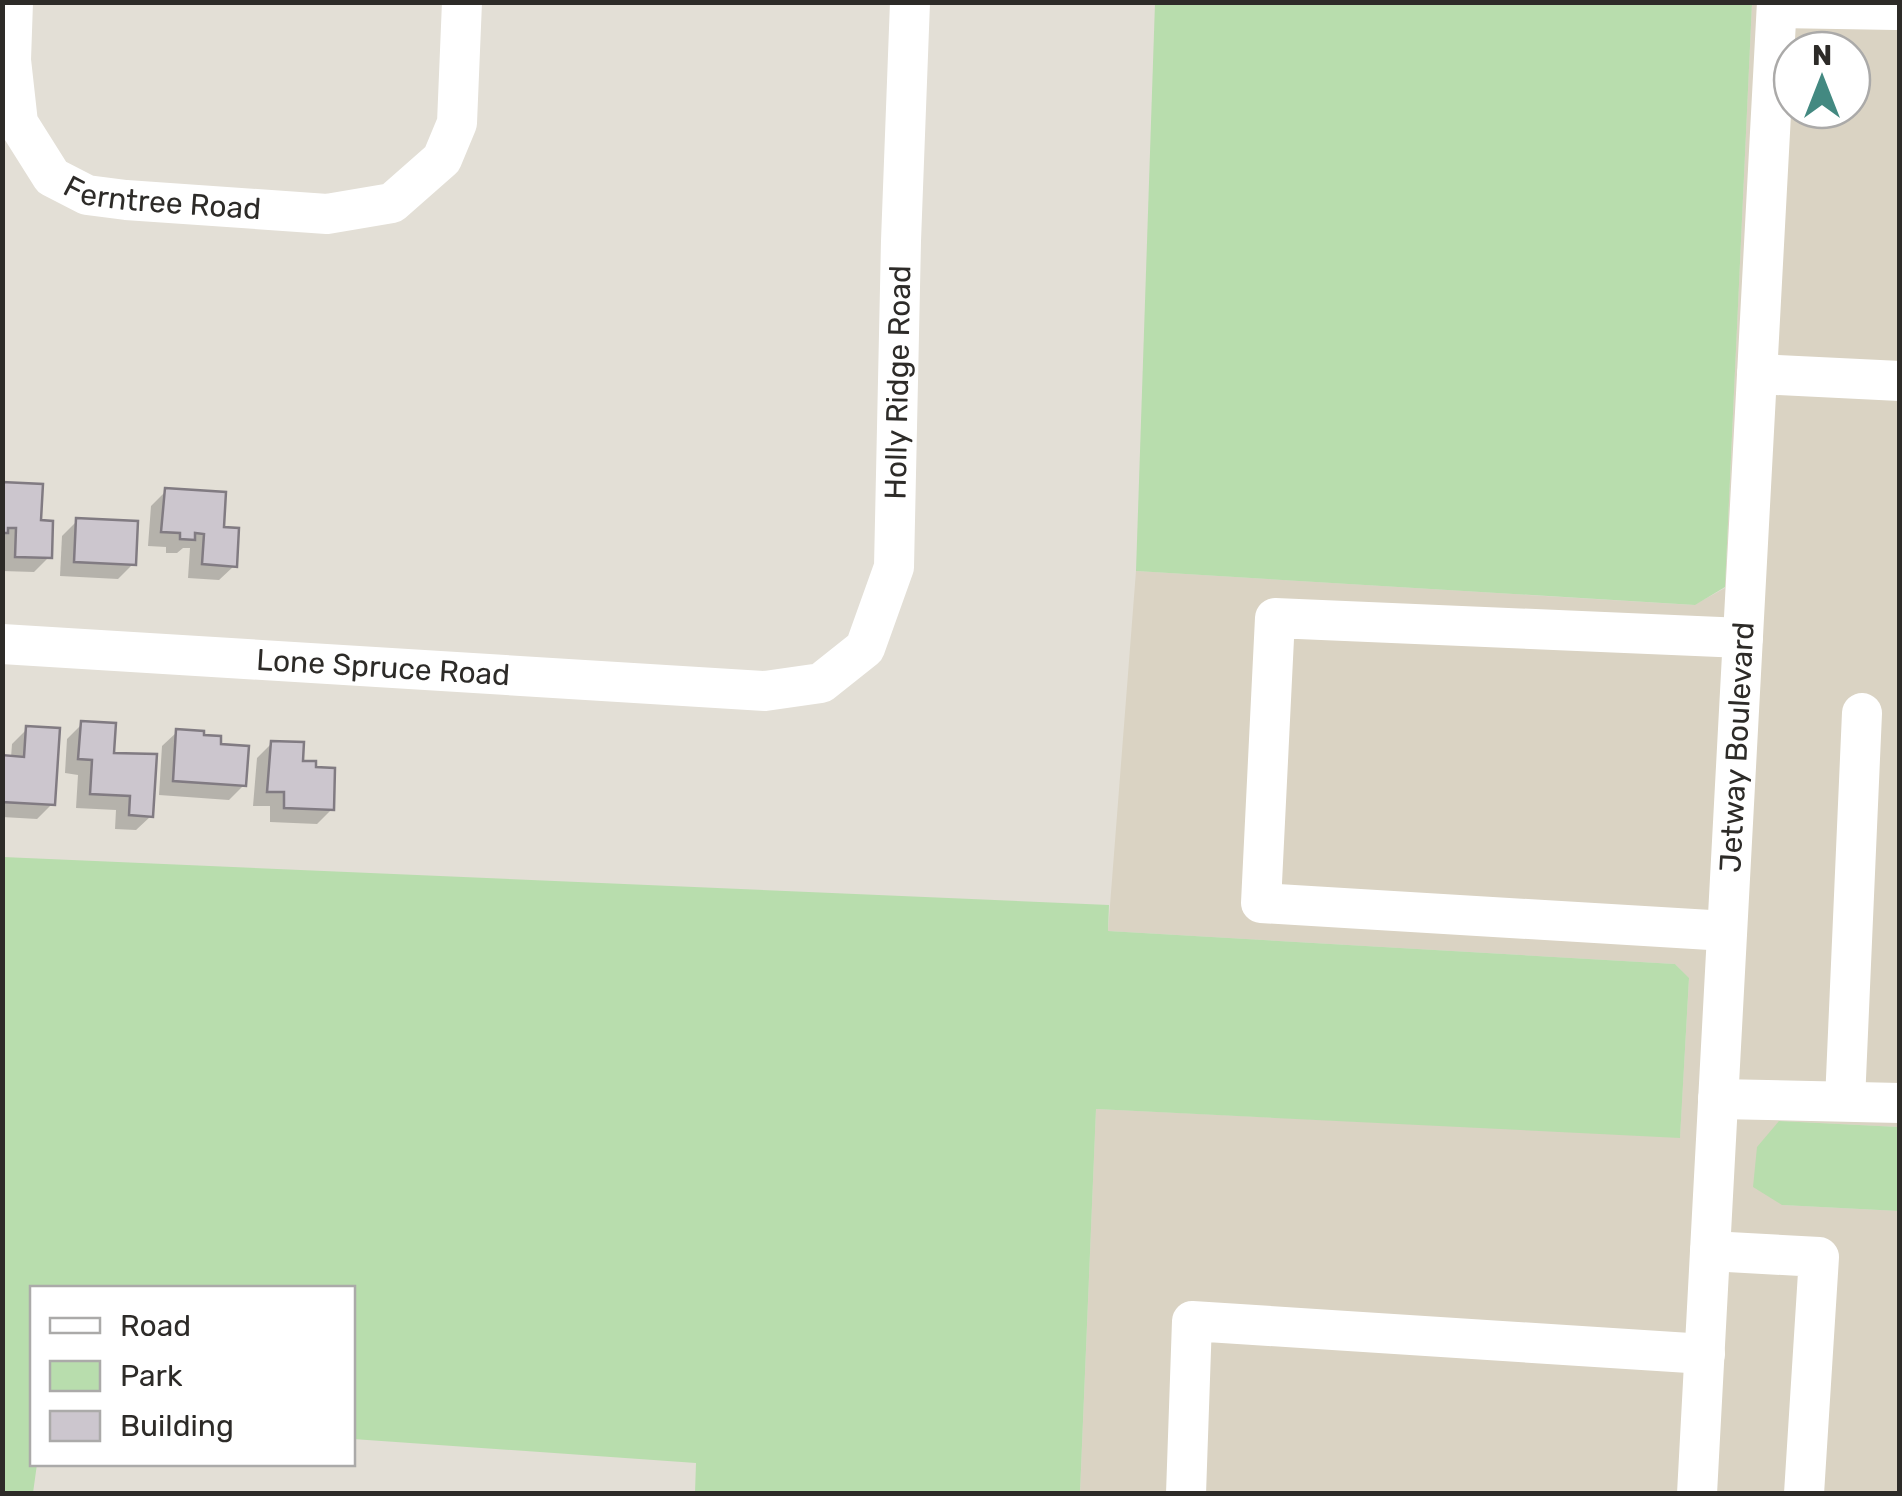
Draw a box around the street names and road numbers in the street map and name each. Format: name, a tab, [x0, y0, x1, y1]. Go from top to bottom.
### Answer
street label: Ferntree Road	[58, 168, 262, 227]
street label: Holly Ridge Road	[877, 265, 918, 500]
street label: Jetway Boulevard	[1712, 621, 1762, 873]
street label: Lone Spruce Road	[255, 642, 511, 693]

